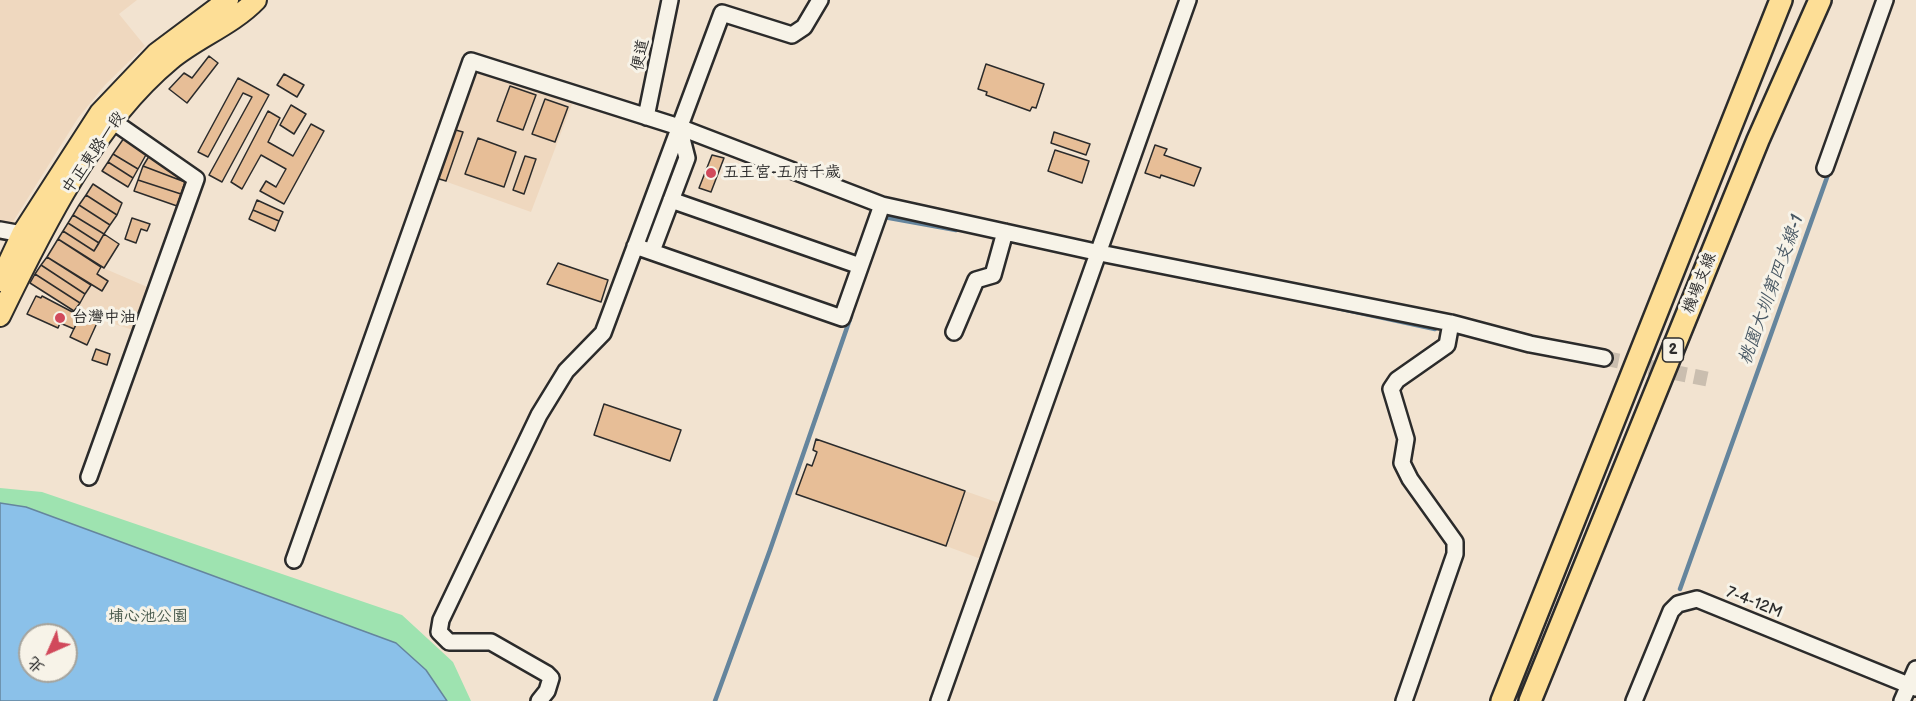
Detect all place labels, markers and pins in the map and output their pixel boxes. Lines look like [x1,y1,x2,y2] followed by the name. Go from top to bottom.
[723,163,841,183] place label: 五王宮-五府千歲
[704,166,718,180] marker: 五王宮-五府千歲
[72,308,136,328] place label: 台灣中油
[53,311,67,325] marker: 台灣中油

